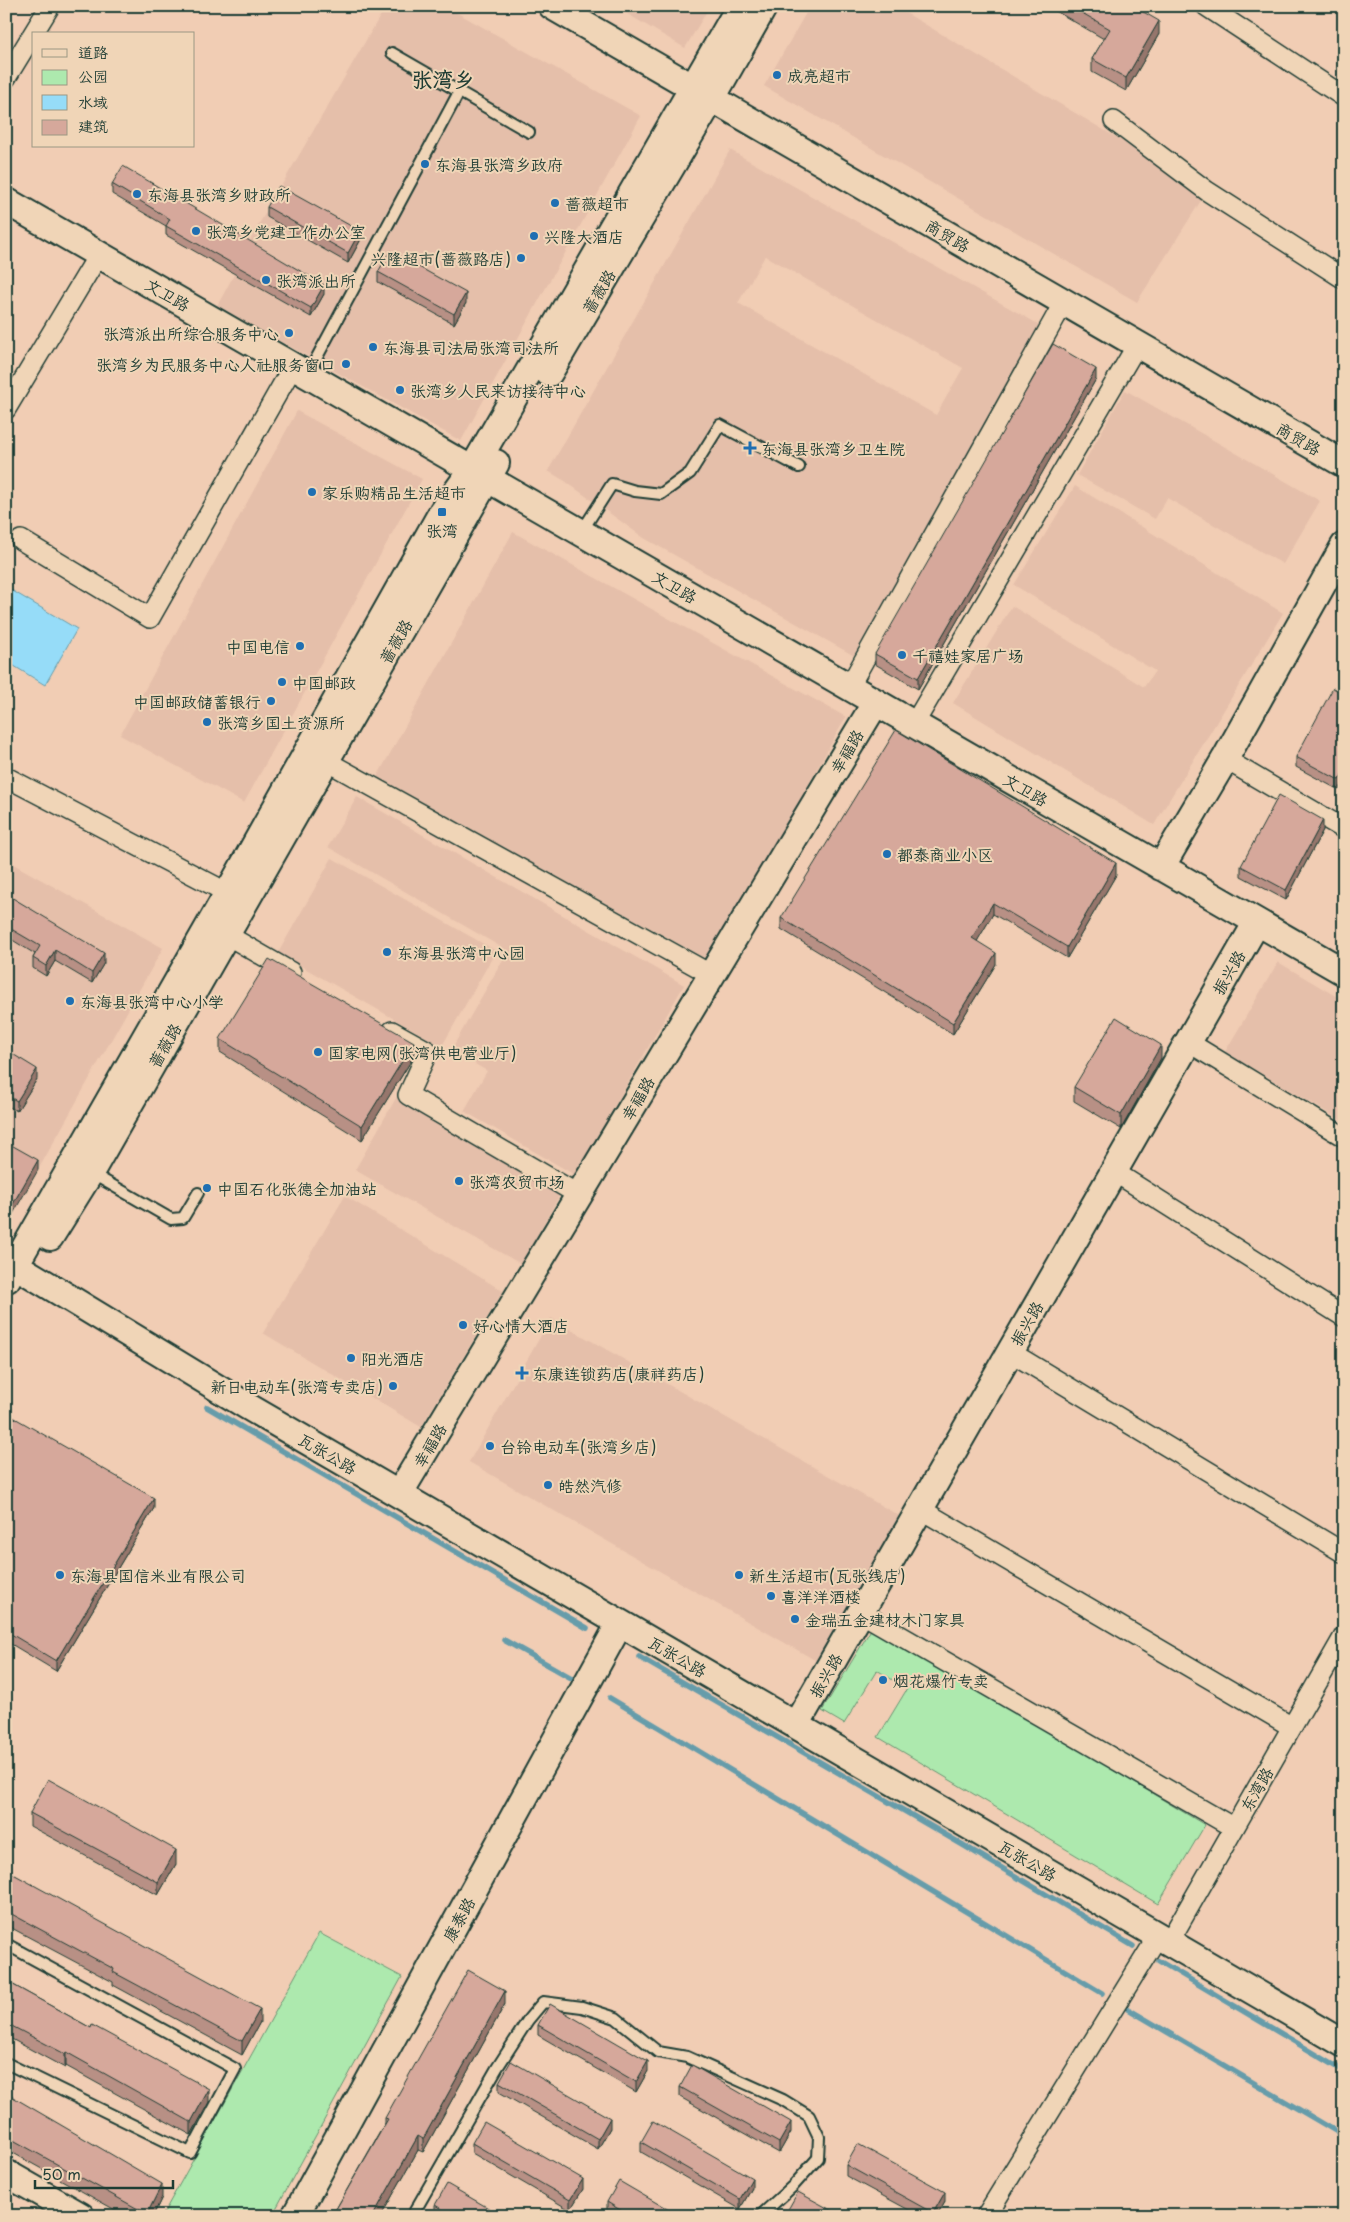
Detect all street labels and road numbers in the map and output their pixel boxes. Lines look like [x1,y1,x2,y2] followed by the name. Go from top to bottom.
[921,213,975,257] street label: 商贸路
[575,264,621,318] street label: 蔷薇路
[141,272,195,316] street label: 文卫路
[1272,416,1326,460] street label: 商贸路
[648,564,702,608] street label: 文卫路
[373,614,417,668] street label: 蔷薇路
[823,724,869,778] street label: 幸福路
[999,767,1053,811] street label: 文卫路
[1206,945,1250,999] street label: 振兴路
[142,1018,186,1072] street label: 蔷薇路
[614,1071,660,1125] street label: 幸福路
[1004,1296,1048,1350] street label: 振兴路
[406,1418,452,1472] street label: 幸福路
[294,1427,362,1479] street label: 瓦张公路
[644,1630,712,1682] street label: 瓦张公路
[803,1648,847,1702] street label: 振兴路
[1234,1762,1278,1816] street label: 东湾路
[994,1834,1062,1886] street label: 瓦张公路
[436,1892,480,1946] street label: 康泰路

